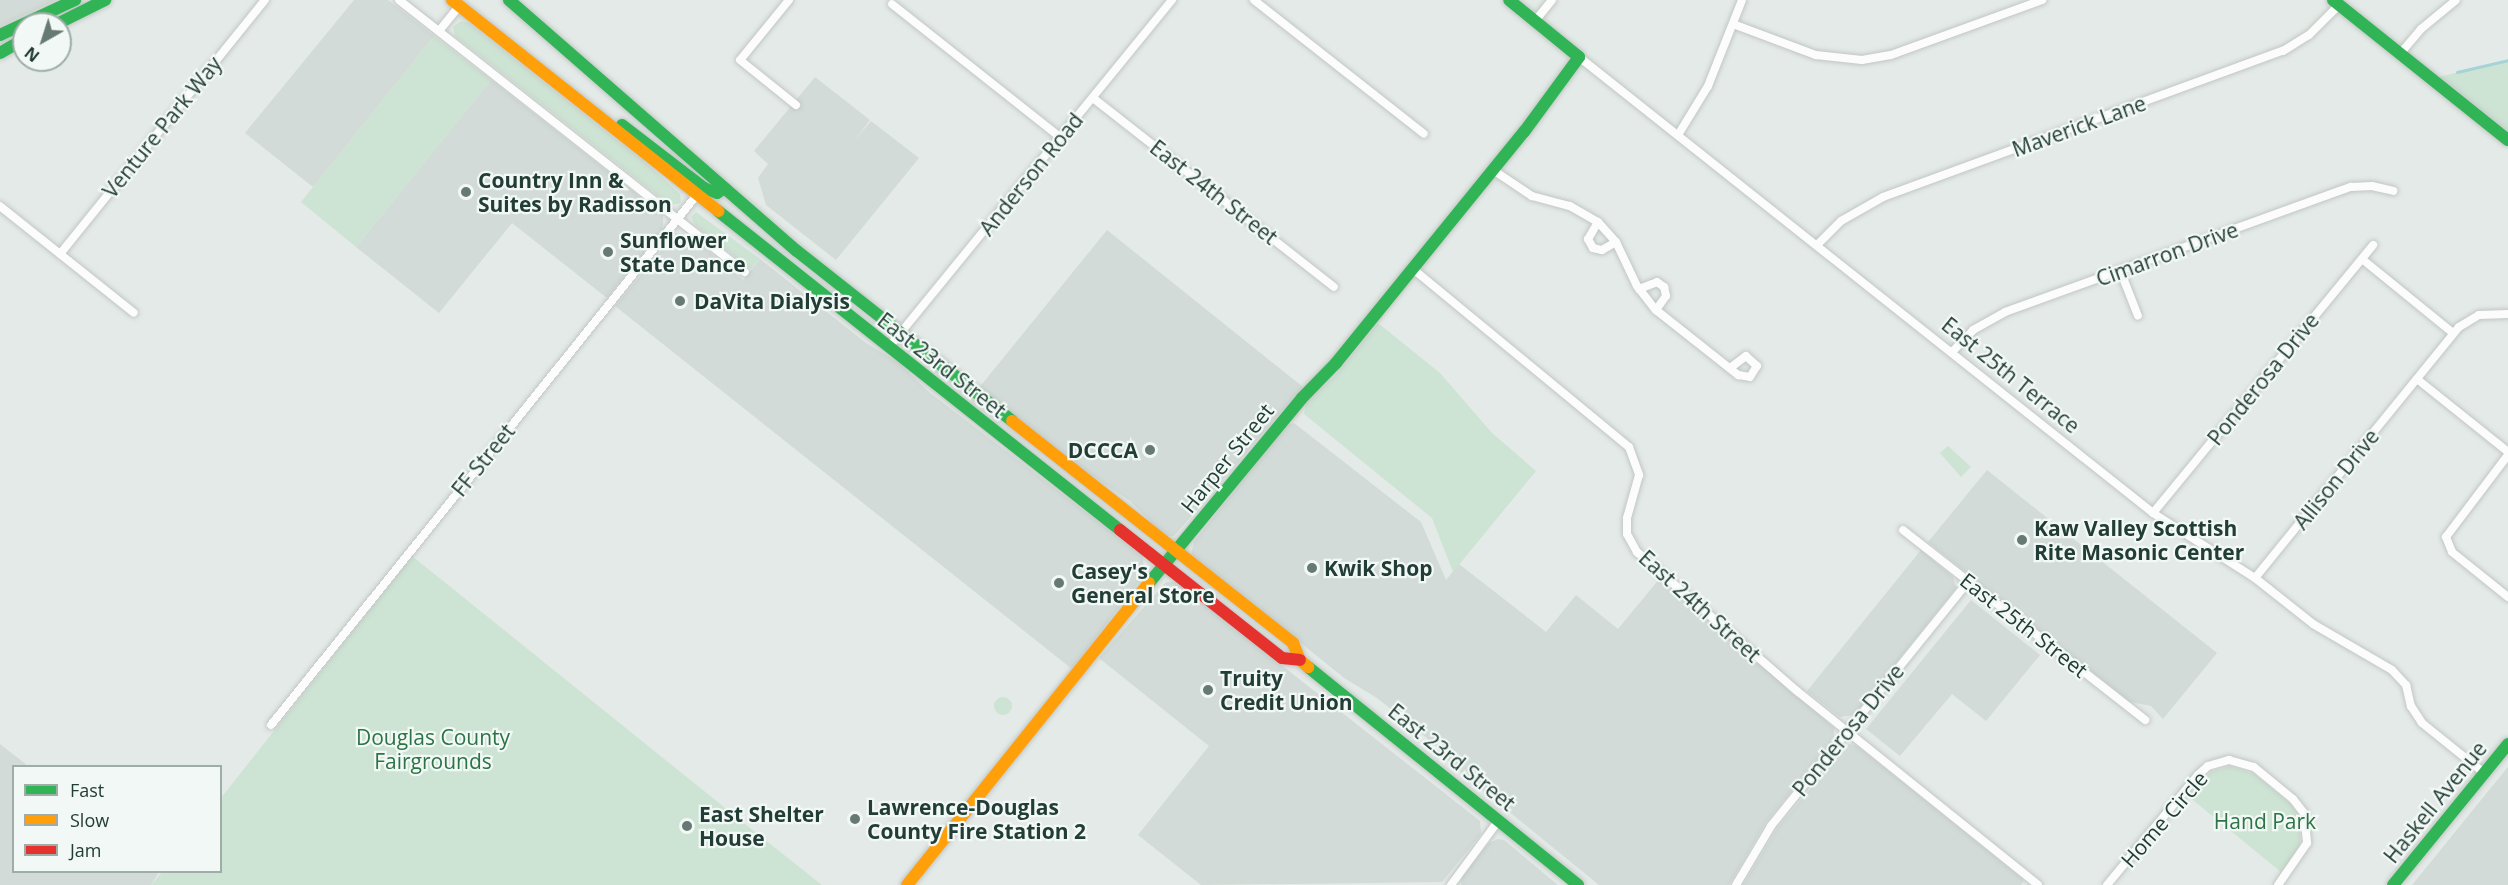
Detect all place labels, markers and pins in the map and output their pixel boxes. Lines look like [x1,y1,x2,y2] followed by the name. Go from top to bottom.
[478,167,672,217] place label: Country Inn & Suites by Radisson
[459,185,473,199] marker: Country Inn & Suites by Radisson
[620,227,746,277] place label: Sunflower State Dance
[601,245,615,259] marker: Sunflower State Dance
[694,288,850,314] place label: DaVita Dialysis
[671,292,689,310] marker: DaVita Dialysis
[1068,437,1138,463] place label: DCCCA
[1143,443,1157,457] marker: DCCCA
[2034,515,2244,565] place label: Kaw Valley Scottish Rite Masonic Center
[2015,533,2029,547] marker: Kaw Valley Scottish Rite Masonic Center
[1324,555,1432,581] place label: Kwik Shop
[1071,558,1215,608] place label: Casey's General Store
[1305,561,1319,575] marker: Kwik Shop
[1052,576,1066,590] marker: Casey's General Store
[1220,665,1352,715] place label: Truity Credit Union
[1201,683,1215,697] marker: Truity Credit Union
[867,794,1086,844] place label: Lawrence-Douglas County Fire Station 2
[699,801,824,851] place label: East Shelter House
[848,812,862,826] marker: Lawrence-Douglas County Fire Station 2
[680,819,694,833] marker: East Shelter House

